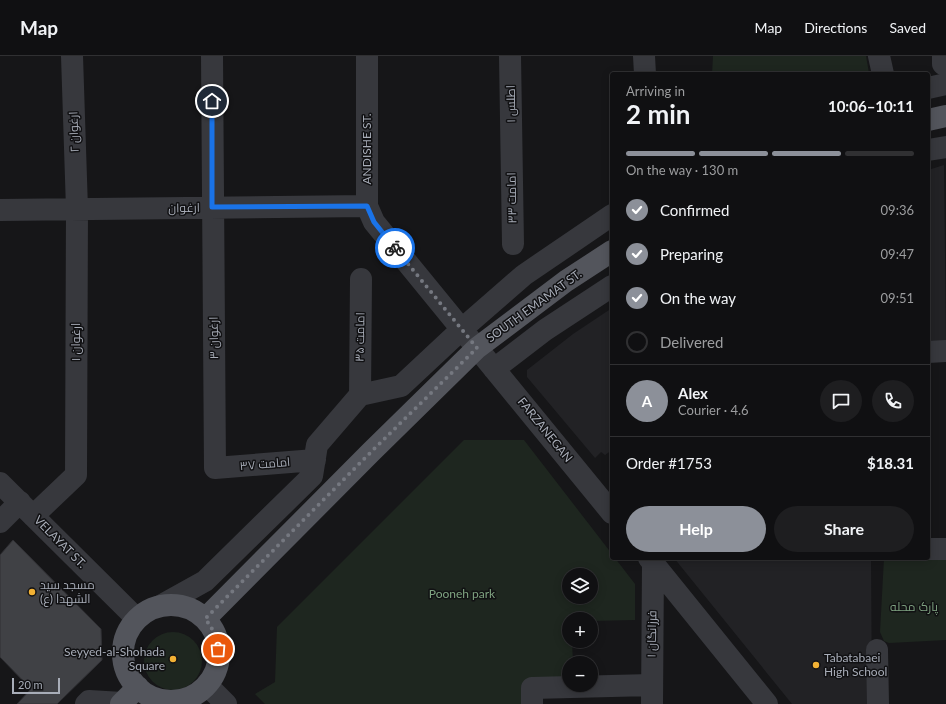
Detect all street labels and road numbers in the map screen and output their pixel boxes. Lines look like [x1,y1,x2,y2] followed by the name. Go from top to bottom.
[503,85,518,123] street label: اطلس ۱
[65,111,82,153] street label: ارغوان ۲
[359,113,374,185] street label: ANDISHE ST.
[504,172,519,224] street label: امامت ۳۳
[168,200,200,215] street label: ارغوان
[483,266,584,345] street label: SOUTH EMAMAT ST.
[352,312,367,362] street label: امامت ۳۵
[206,316,221,360] street label: ارغوان ۳
[68,323,83,361] street label: ارغوان ۱
[515,394,576,465] street label: FARZANEGAN
[239,454,291,473] street label: امامت ۳۷
[31,512,90,571] street label: VELAYAT ST.
[644,610,659,658] street label: فرزانگان ۱

